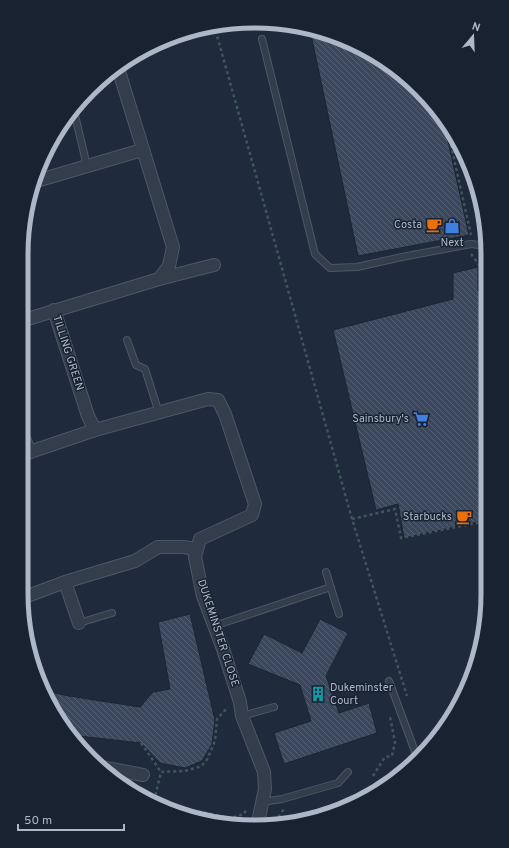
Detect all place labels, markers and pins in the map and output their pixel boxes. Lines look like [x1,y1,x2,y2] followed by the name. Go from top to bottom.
[425,216,443,234] cafe icon: Costa
[443,217,461,235] shop icon: Next
[394,218,422,232] place label: Costa
[440,236,464,250] place label: Next
[412,410,430,428] supermarket icon: Sainsbury's
[352,412,409,426] place label: Sainsbury's
[455,508,473,526] cafe icon: Starbucks
[403,510,452,524] place label: Starbucks
[330,681,394,708] place label: Dukeminster Court
[309,685,327,703] building icon: Dukeminster Court

